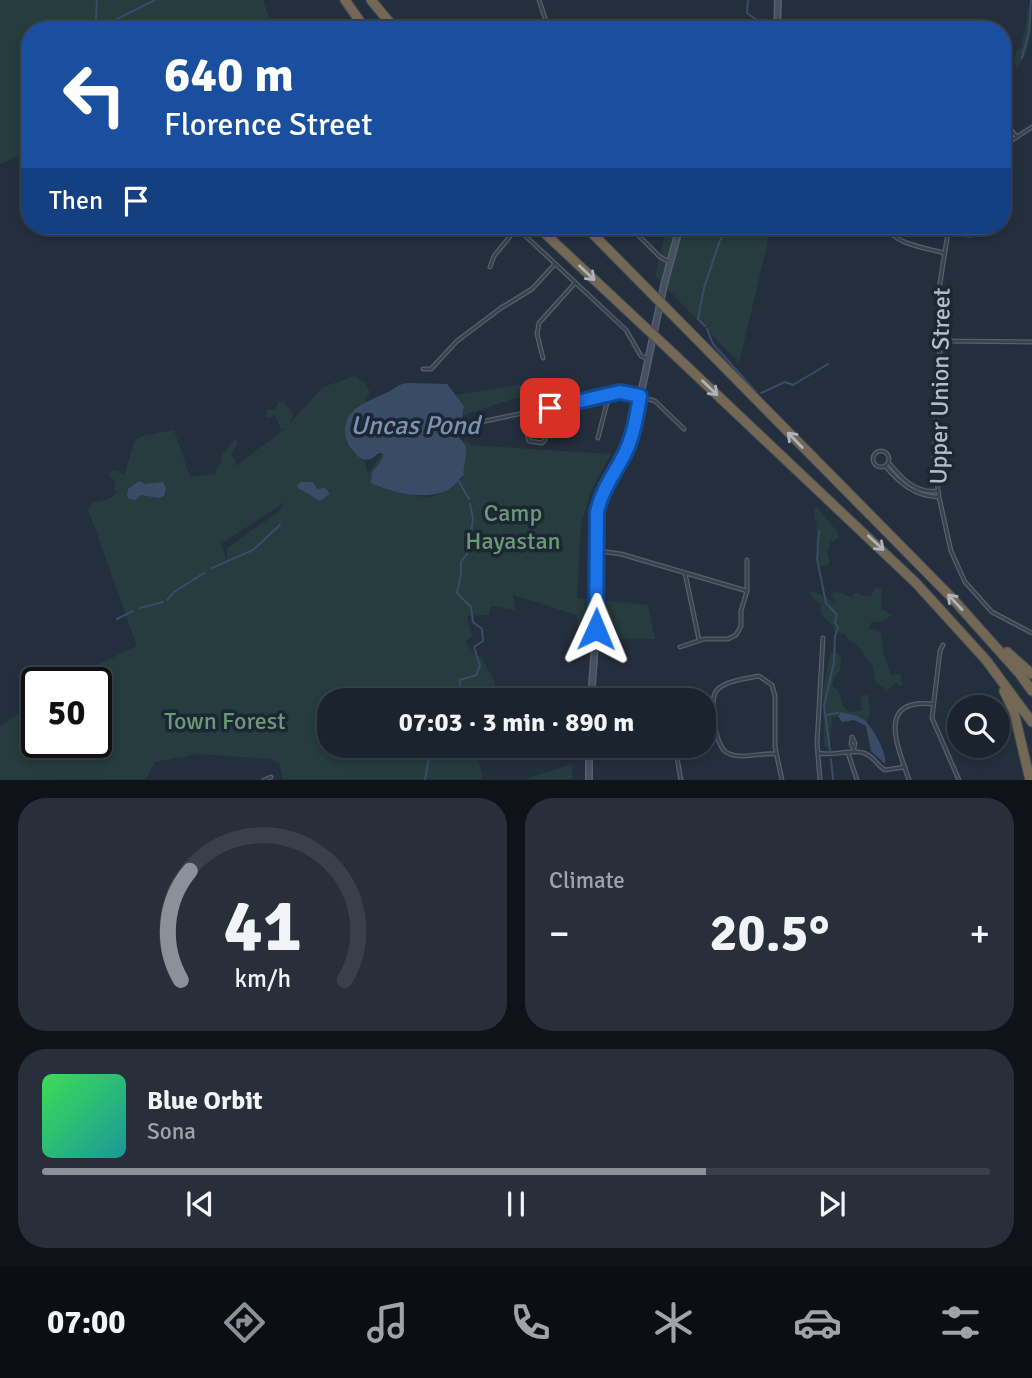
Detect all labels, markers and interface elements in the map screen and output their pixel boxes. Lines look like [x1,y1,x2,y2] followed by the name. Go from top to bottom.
[164,45,294,105] text: 640 m
[49,49,140,140] icon: left
[164,105,372,144] text: Florence Street
[117,182,155,220] icon: arrive
[49,185,103,217] text: Then
[578,264,595,281] one-way arrow
[923,287,957,485] street label: Upper Union Street
[520,378,580,438] pin
[701,379,718,396] one-way arrow
[531,389,569,427] icon: arrive
[350,410,483,442] water label: Uncas Pond
[787,432,804,449] one-way arrow
[465,498,561,556] park label: Camp Hayastan
[867,535,884,552] one-way arrow
[559,592,633,666] position arrow
[947,594,964,611] one-way arrow
[21,667,112,758] speed limit sign: 50
[947,695,1010,758] map controls
[947,695,1010,758] button: search
[164,706,286,736] park label: Town Forest
[399,707,634,739] text: 07:03 · 3 min · 890 m
[549,866,625,895] text: Climate
[223,883,302,972] text: 41
[710,901,829,965] text: 20.5°
[549,910,570,957] text: −
[969,910,990,957] text: +
[234,963,291,994] text: km/h
[147,1085,263,1117] text: Blue Orbit
[147,1117,196,1146] text: Sona
[181,1185,219,1223] icon: previous
[497,1185,535,1223] icon: pause
[813,1185,851,1223] icon: next
[220,1298,269,1347] icon: directions
[363,1298,412,1347] icon: music
[506,1298,555,1347] icon: phone
[649,1298,698,1347] icon: climate
[793,1298,842,1347] icon: car
[936,1298,985,1347] icon: filters
[47,1303,126,1342] text: 07:00

